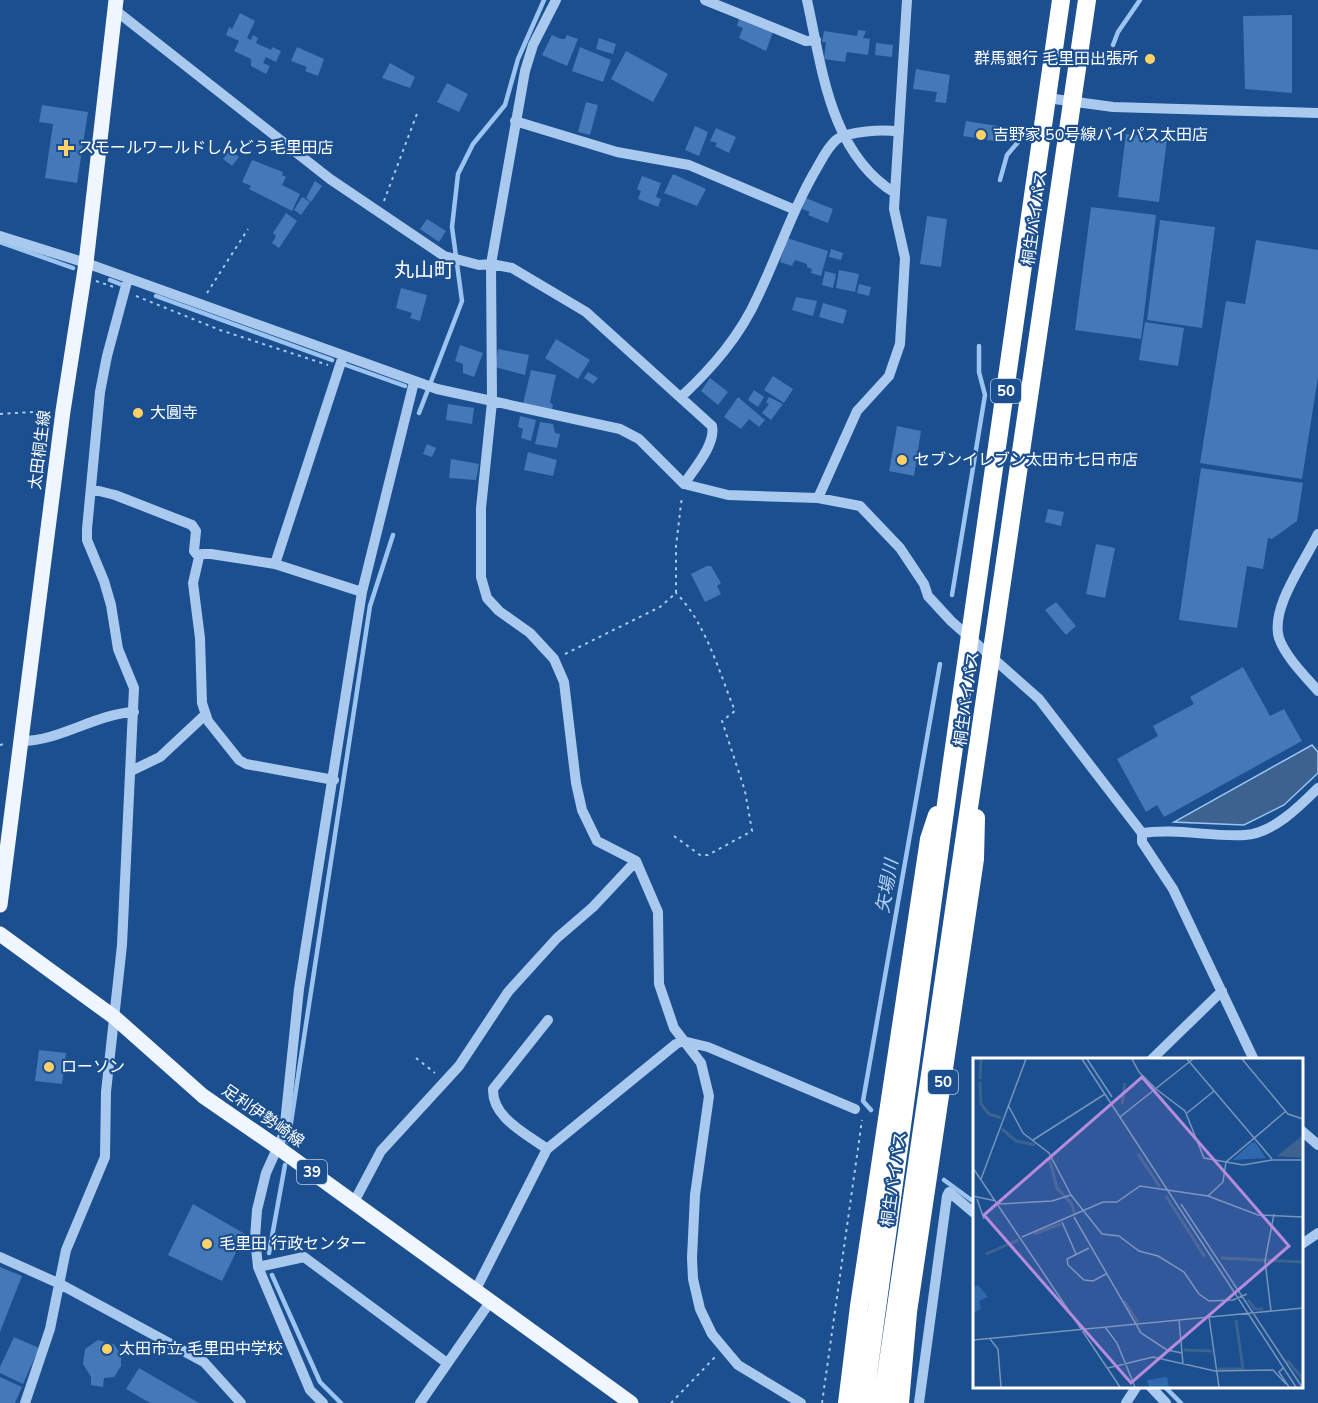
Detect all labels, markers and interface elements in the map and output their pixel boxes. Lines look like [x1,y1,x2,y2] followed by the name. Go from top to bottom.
[974,48,1138,70] place label: 群馬銀行 毛里田出張所
[1143,52,1157,66] marker: 群馬銀行 毛里田出張所
[993,124,1208,146] place label: 吉野家 50号線バイパス太田店
[974,128,988,142] marker: 吉野家 50号線バイパス太田店
[78,137,334,159] place label: スモールワールドしんどう毛里田店
[59,141,73,155] marker: スモールワールドしんどう毛里田店
[1017,169,1053,267] street label: 桐生バイパス
[394,257,454,284] district label: 丸山町
[991,379,1021,403] road number: 50
[150,402,198,424] place label: 大圓寺
[131,406,145,420] marker: 大圓寺
[24,409,56,491] street label: 太田桐生線
[914,449,1138,471] place label: セブンイレブン太田市七日市店
[895,453,909,467] marker: セブンイレブン太田市七日市店
[949,650,985,748] street label: 桐生バイパス
[870,855,904,915] water label: 矢場川
[61,1056,125,1078] place label: ローソン
[973,1058,1303,1388] inset map
[42,1060,56,1074] marker: ローソン
[928,1070,958,1094] road number: 50
[217,1079,309,1153] street label: 足利伊勢崎線
[876,1130,912,1228] street label: 桐生バイパス
[297,1160,327,1184] road number: 39
[219,1233,367,1255] place label: 毛里田 行政センター
[200,1237,214,1251] marker: 毛里田 行政センター
[119,1338,283,1360] place label: 太田市立 毛里田中学校
[100,1342,114,1356] marker: 太田市立 毛里田中学校

